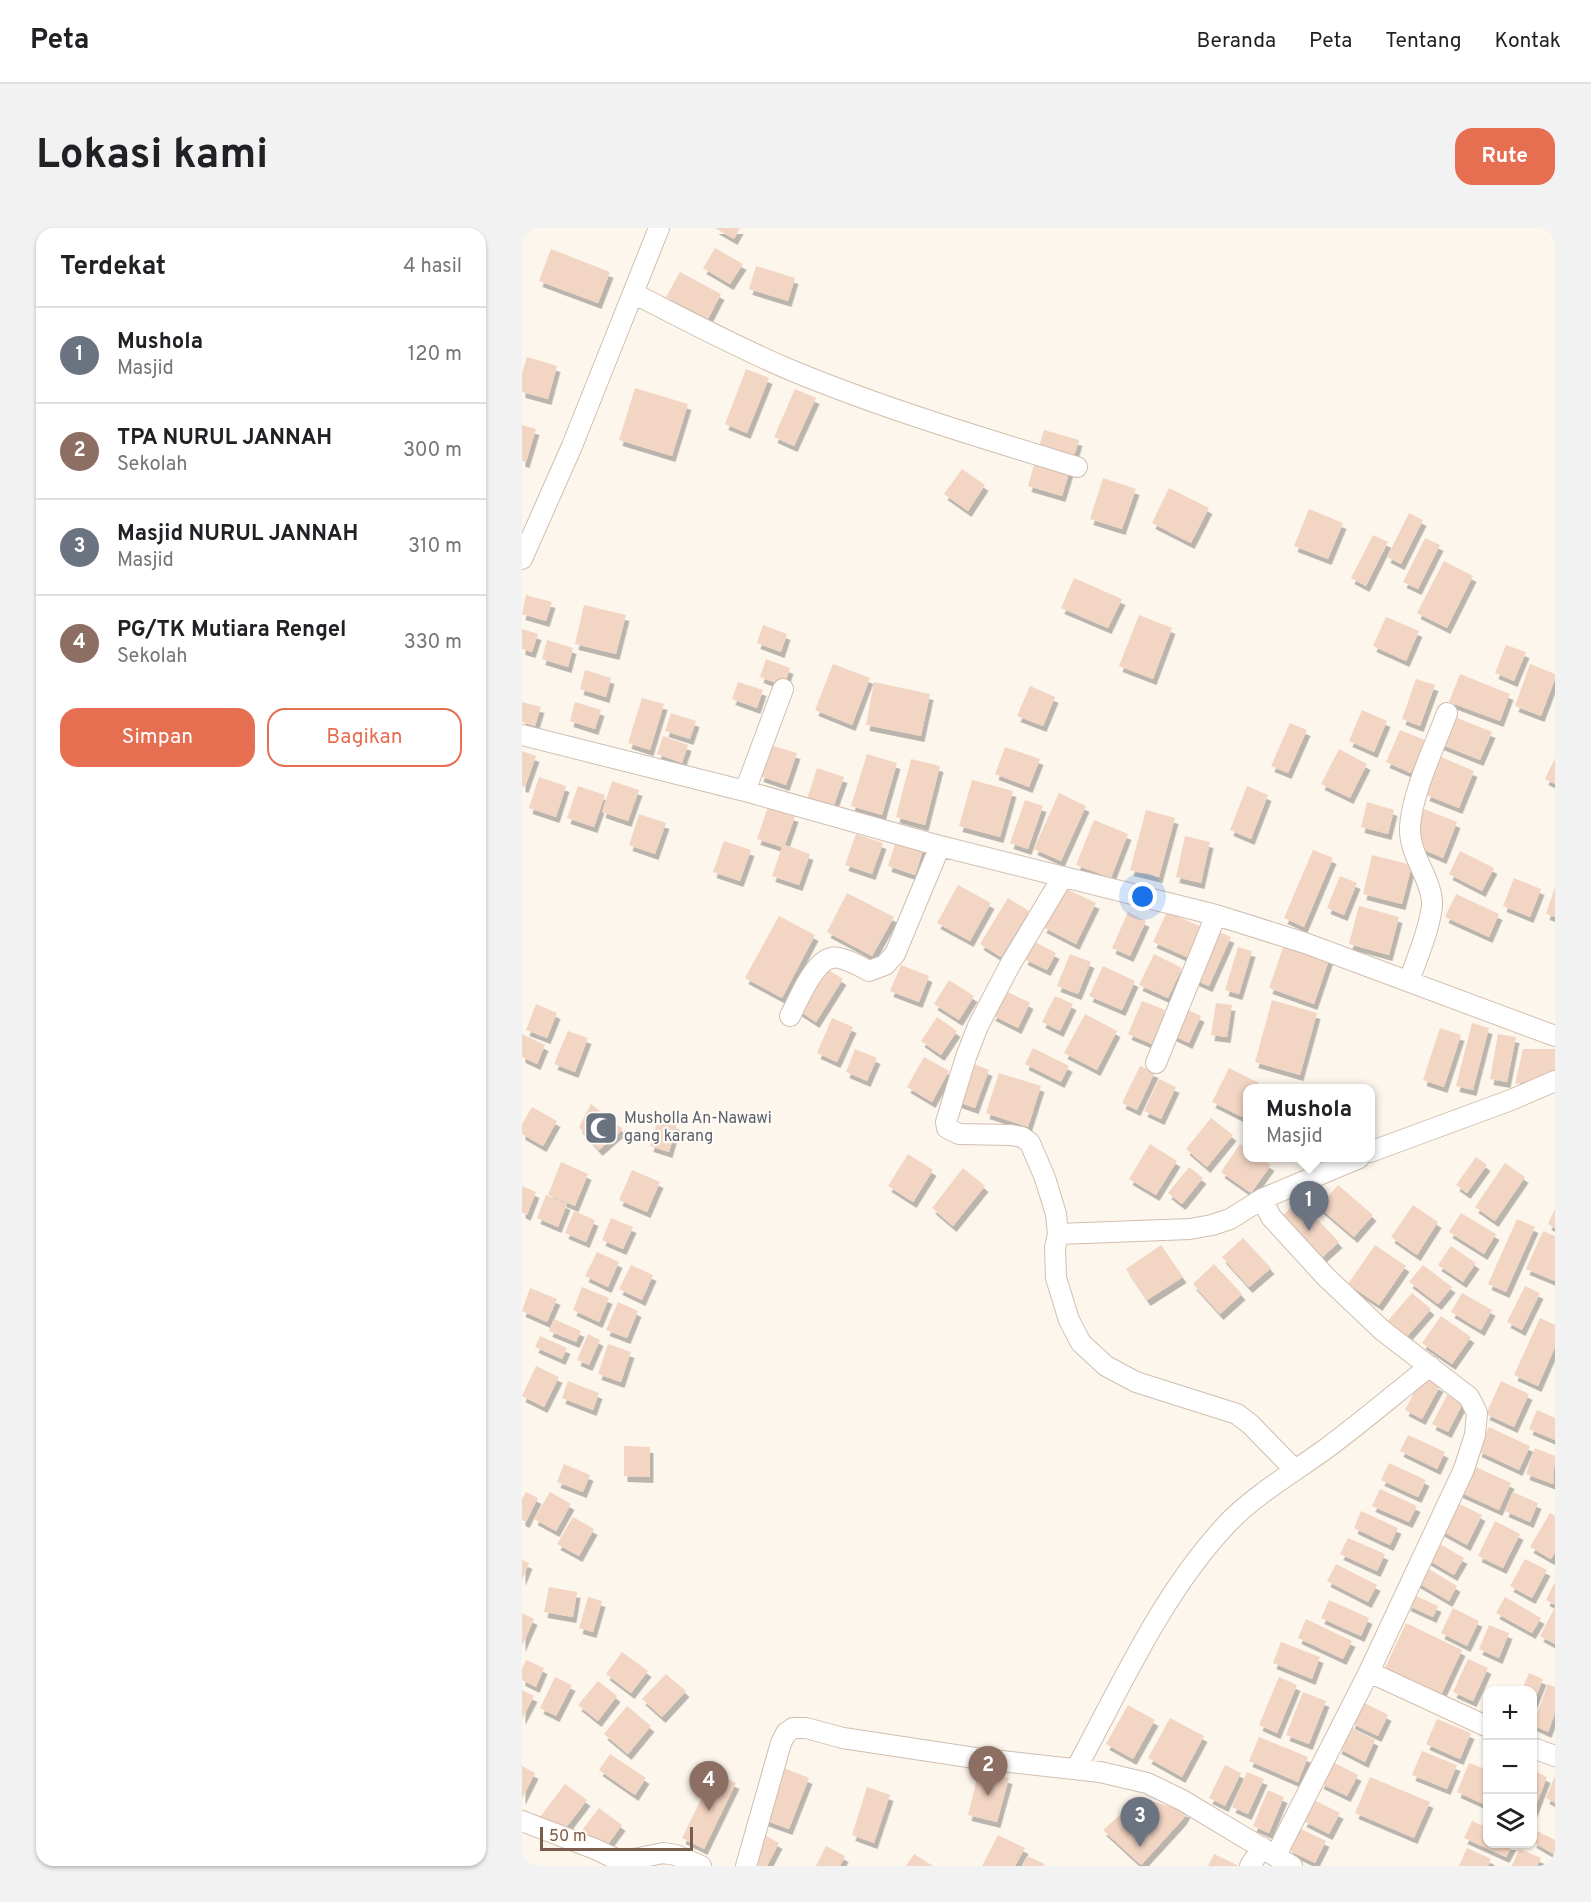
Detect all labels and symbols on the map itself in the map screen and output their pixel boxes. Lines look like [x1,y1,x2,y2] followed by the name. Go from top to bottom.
[1128,882,1157,911] your location
[624,1109,772,1147] place label: Musholla An-Nawawi gang karang
[583,1110,619,1146] mosque icon: Musholla An-Nawawi gang karang
[1290,1182,1328,1231] pin: 1
[968,1746,1008,1796] pin: 2
[690,1762,729,1811] pin: 4
[1120,1798,1160,1847] pin: 3
[540,1824,693,1852] scale bar

